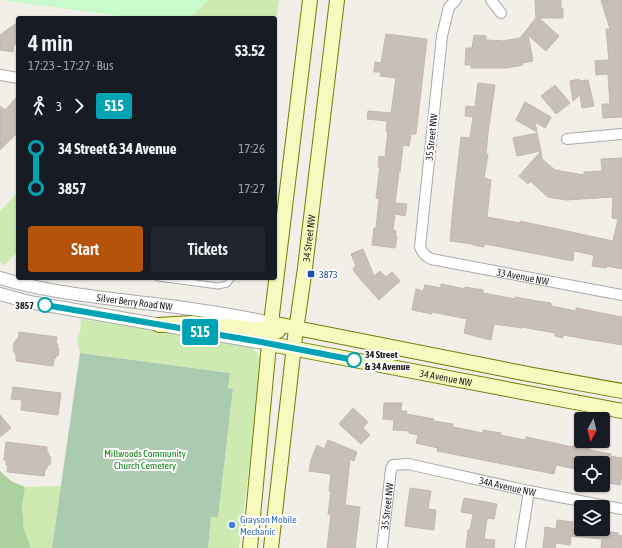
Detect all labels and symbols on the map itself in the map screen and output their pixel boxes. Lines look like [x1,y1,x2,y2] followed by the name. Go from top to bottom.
[424,112,440,161] street label: 35 Street NW
[301,213,317,262] street label: 34 Street NW
[496,266,550,287] street label: 33 Avenue NW
[306,269,316,279] marker: 3873
[319,269,338,280] place label: 3873
[96,292,174,312] street label: Silver Berry Road NW
[37,297,53,313] marker: 3857
[15,300,34,311] place label: 3857
[177,319,223,345] line badge: 515
[365,349,410,372] place label: 34 Street & 34 Avenue
[346,352,362,368] marker: 34 Street & 34 Avenue
[419,368,474,388] street label: 34 Avenue NW
[574,412,610,448] north arrow
[104,448,186,471] park label: Millwoods Community Church Cemetery
[478,475,538,498] street label: 34A Avenue NW
[379,481,395,530] street label: 35 Street NW
[240,514,297,537] place label: Grayson Mobile Mechanic
[227,520,237,530] marker: Grayson Mobile Mechanic

